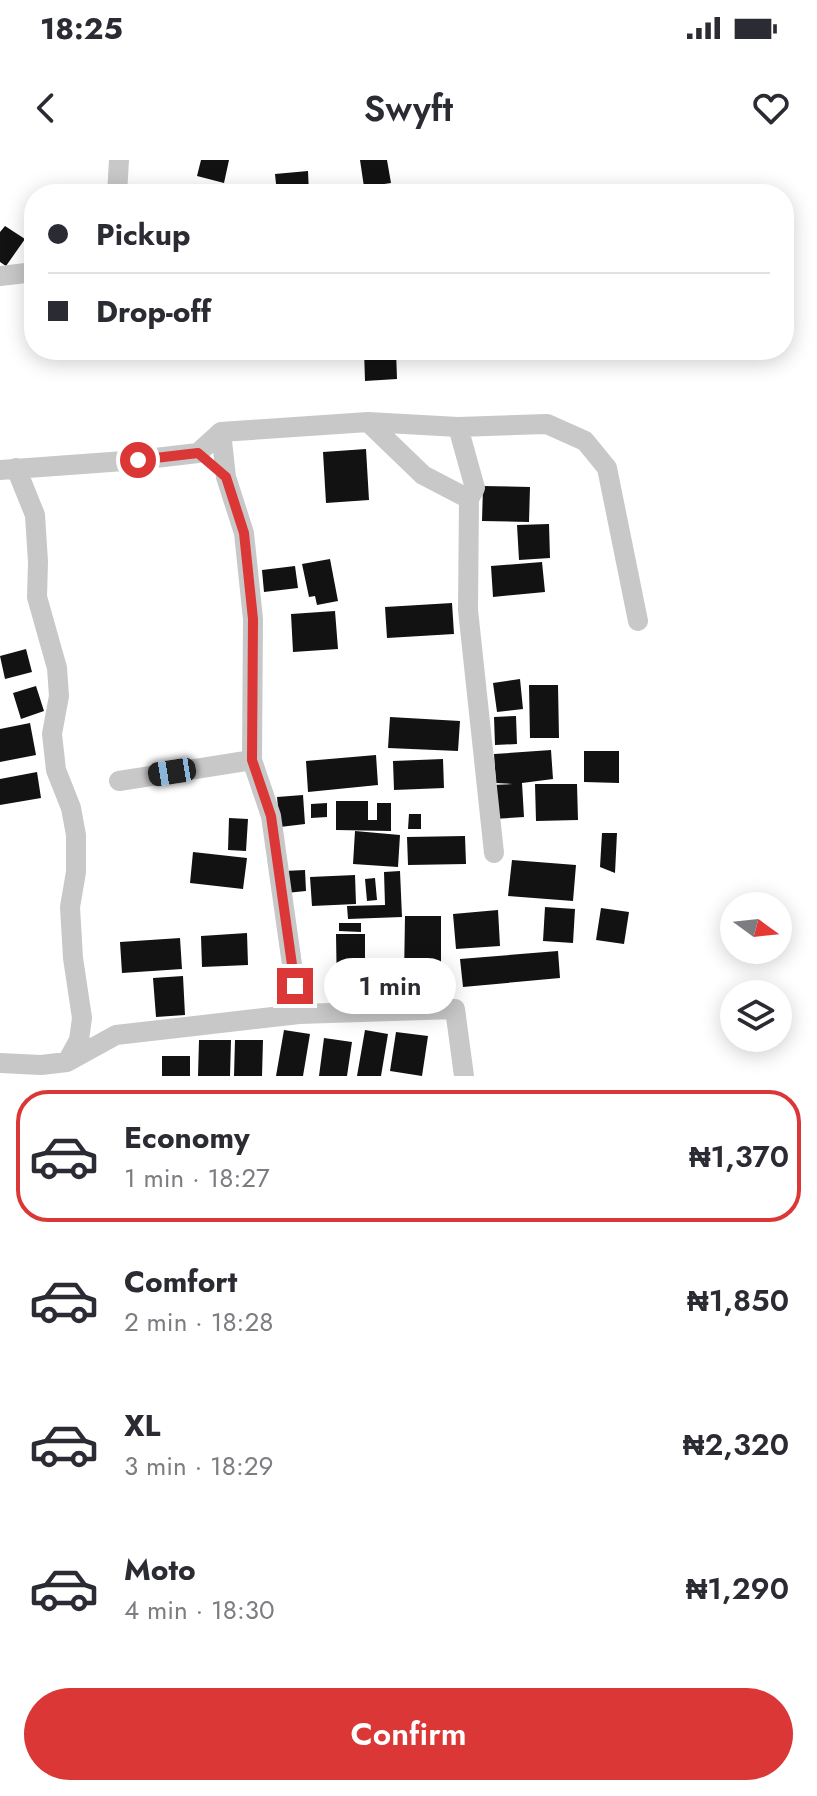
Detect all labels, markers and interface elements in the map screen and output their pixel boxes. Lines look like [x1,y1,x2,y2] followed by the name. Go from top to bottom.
[40,7,123,50] text: 18:25
[364,82,453,134] text: Swyft
[24,86,68,130] icon: back
[749,86,793,130] icon: heart
[96,213,191,256] text: Pickup
[96,290,211,333] text: Drop-off
[120,442,156,478] route start
[146,756,198,788] car
[720,892,792,964] north arrow
[720,892,792,1052] map controls
[323,958,455,1014] callout: 1 min
[358,967,422,1005] text: 1 min
[277,968,313,1004] route end
[720,980,792,1052] button: layers
[124,1116,250,1159] text: Economy
[28,1120,100,1192] icon: car
[689,1135,789,1178] text: ₦1,370
[124,1159,270,1197] text: 1 min · 18:27
[124,1260,237,1303] text: Comfort
[28,1264,100,1336] icon: car
[687,1279,789,1322] text: ₦1,850
[124,1303,273,1341] text: 2 min · 18:28
[124,1404,160,1447] text: XL
[28,1408,100,1480] icon: car
[683,1423,789,1466] text: ₦2,320
[124,1447,274,1485] text: 3 min · 18:29
[124,1548,196,1591] text: Moto
[28,1552,100,1624] icon: car
[686,1567,789,1610] text: ₦1,290
[124,1591,275,1629] text: 4 min · 18:30
[24,1688,793,1780] button: Confirm

